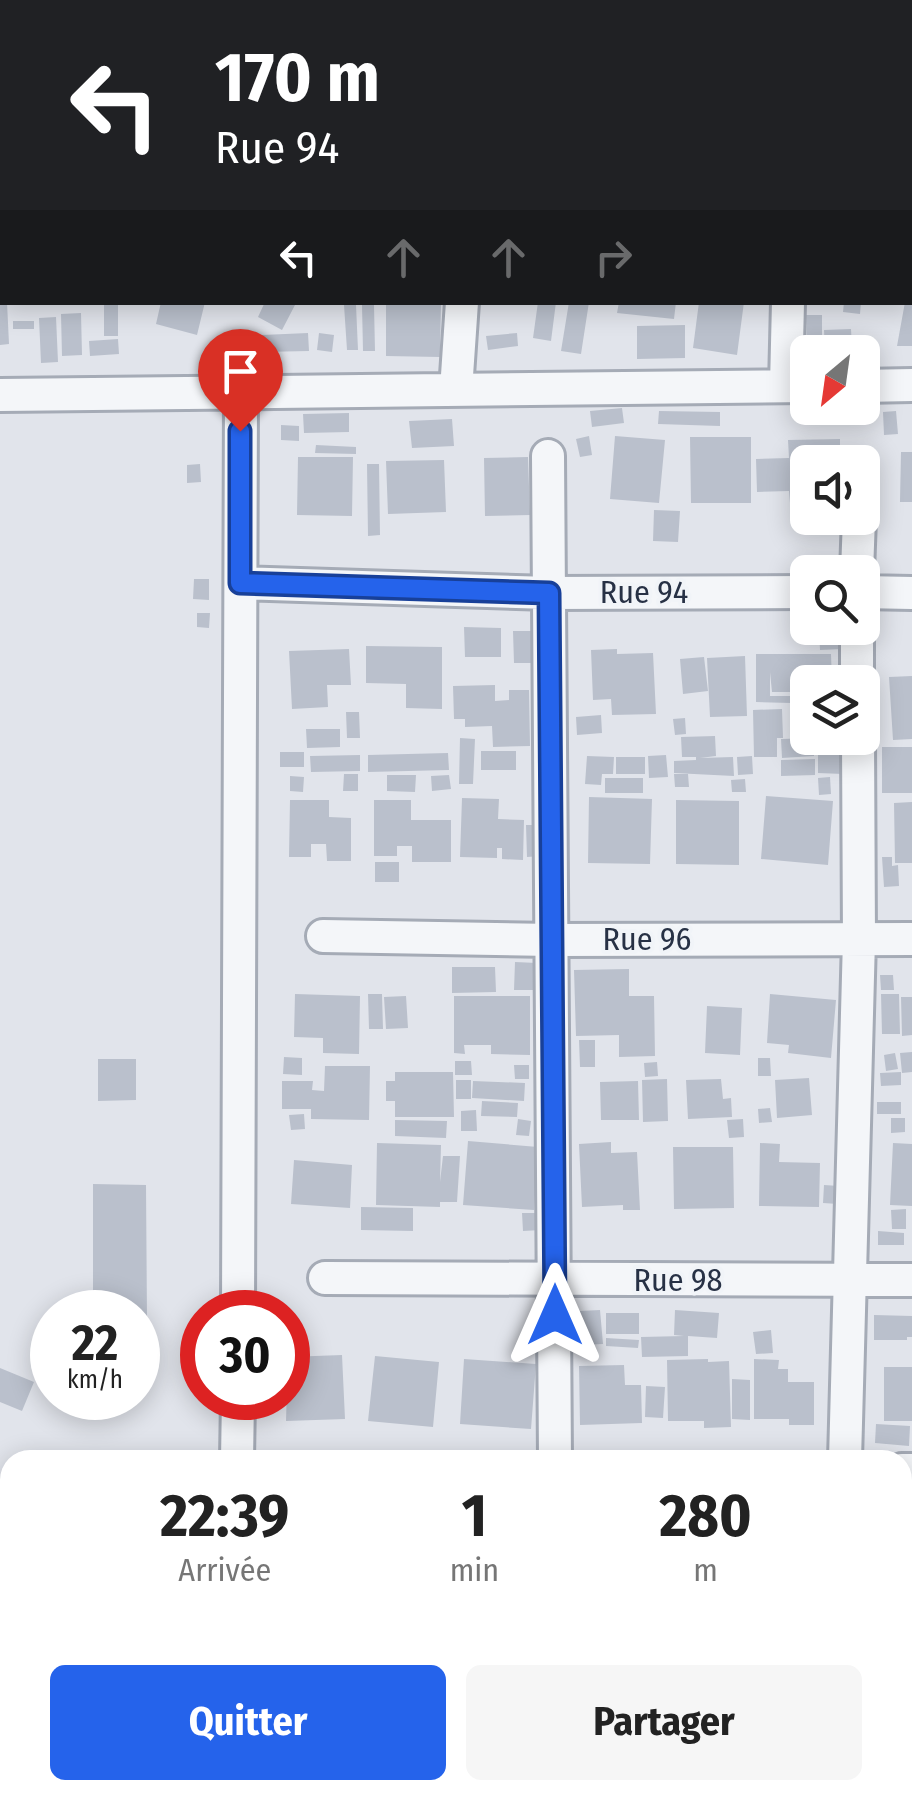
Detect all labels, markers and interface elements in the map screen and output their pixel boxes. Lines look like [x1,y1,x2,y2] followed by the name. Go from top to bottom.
[215,36,380,120] text: 170 m
[50,40,180,170] icon: left
[215,121,339,175] text: Rue 94
[271,230,326,285] icon: left
[376,230,431,285] icon: ahead
[481,230,536,285] icon: ahead
[586,230,641,285] icon: right
[198,329,283,432] pin
[790,335,880,425] north arrow
[790,335,880,755] map controls
[213,344,268,399] icon: arrive
[790,445,880,535] button: sound
[790,555,880,645] button: search
[600,573,688,611] street label: Rue 94
[790,665,880,755] button: layers
[603,920,691,958] street label: Rue 96
[633,1261,723,1299] street label: Rue 98
[503,1263,607,1367] position arrow
[180,1290,310,1420] speed limit sign: 30
[72,1313,118,1373] text: 22
[67,1365,123,1395] text: km/h
[160,1480,289,1552] text: 22:39
[462,1480,487,1552] text: 1
[659,1480,752,1552] text: 280
[178,1551,271,1589] text: Arrivée
[450,1551,499,1589] text: min
[693,1551,718,1589] text: m
[50,1665,446,1780] button: Quitter
[466,1665,862,1780] button: Partager

